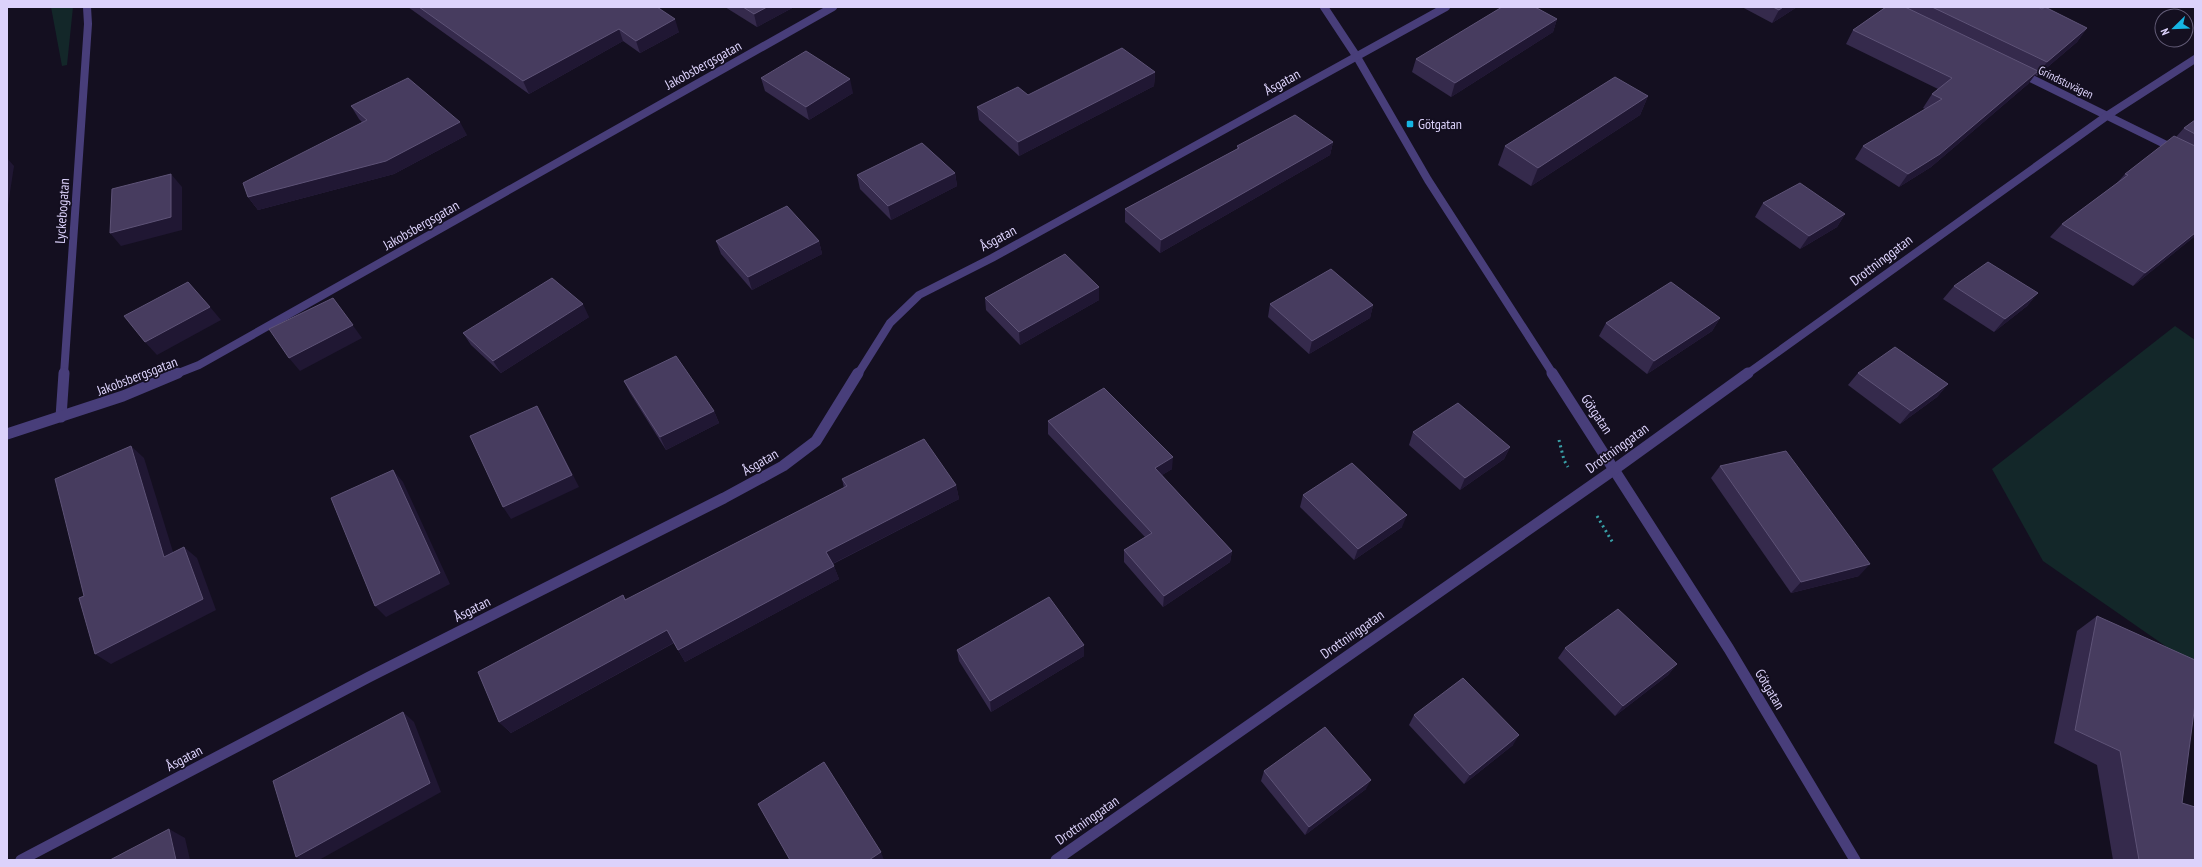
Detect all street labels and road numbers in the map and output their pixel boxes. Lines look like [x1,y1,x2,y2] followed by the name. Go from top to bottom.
[661,37,744,94] street label: Jakobsbergsgatan
[2036,62,2096,102] street label: Grindstuvägen
[1261,65,1303,99] street label: Åsgatan
[51,178,73,244] street label: Lyckebogatan
[379,196,462,255] street label: Jakobsbergsgatan
[977,221,1019,255] street label: Åsgatan
[1846,231,1916,289] street label: Drottninggatan
[93,352,180,400] street label: Jakobsbergsgatan
[1577,391,1617,437] street label: Götgatan
[1582,419,1652,477] street label: Drottninggatan
[739,445,781,479] street label: Åsgatan
[451,592,493,626] street label: Åsgatan
[1317,606,1387,662] street label: Drottninggatan
[1751,666,1789,712] street label: Götgatan
[163,741,205,775] street label: Åsgatan
[1052,792,1122,848] street label: Drottninggatan

